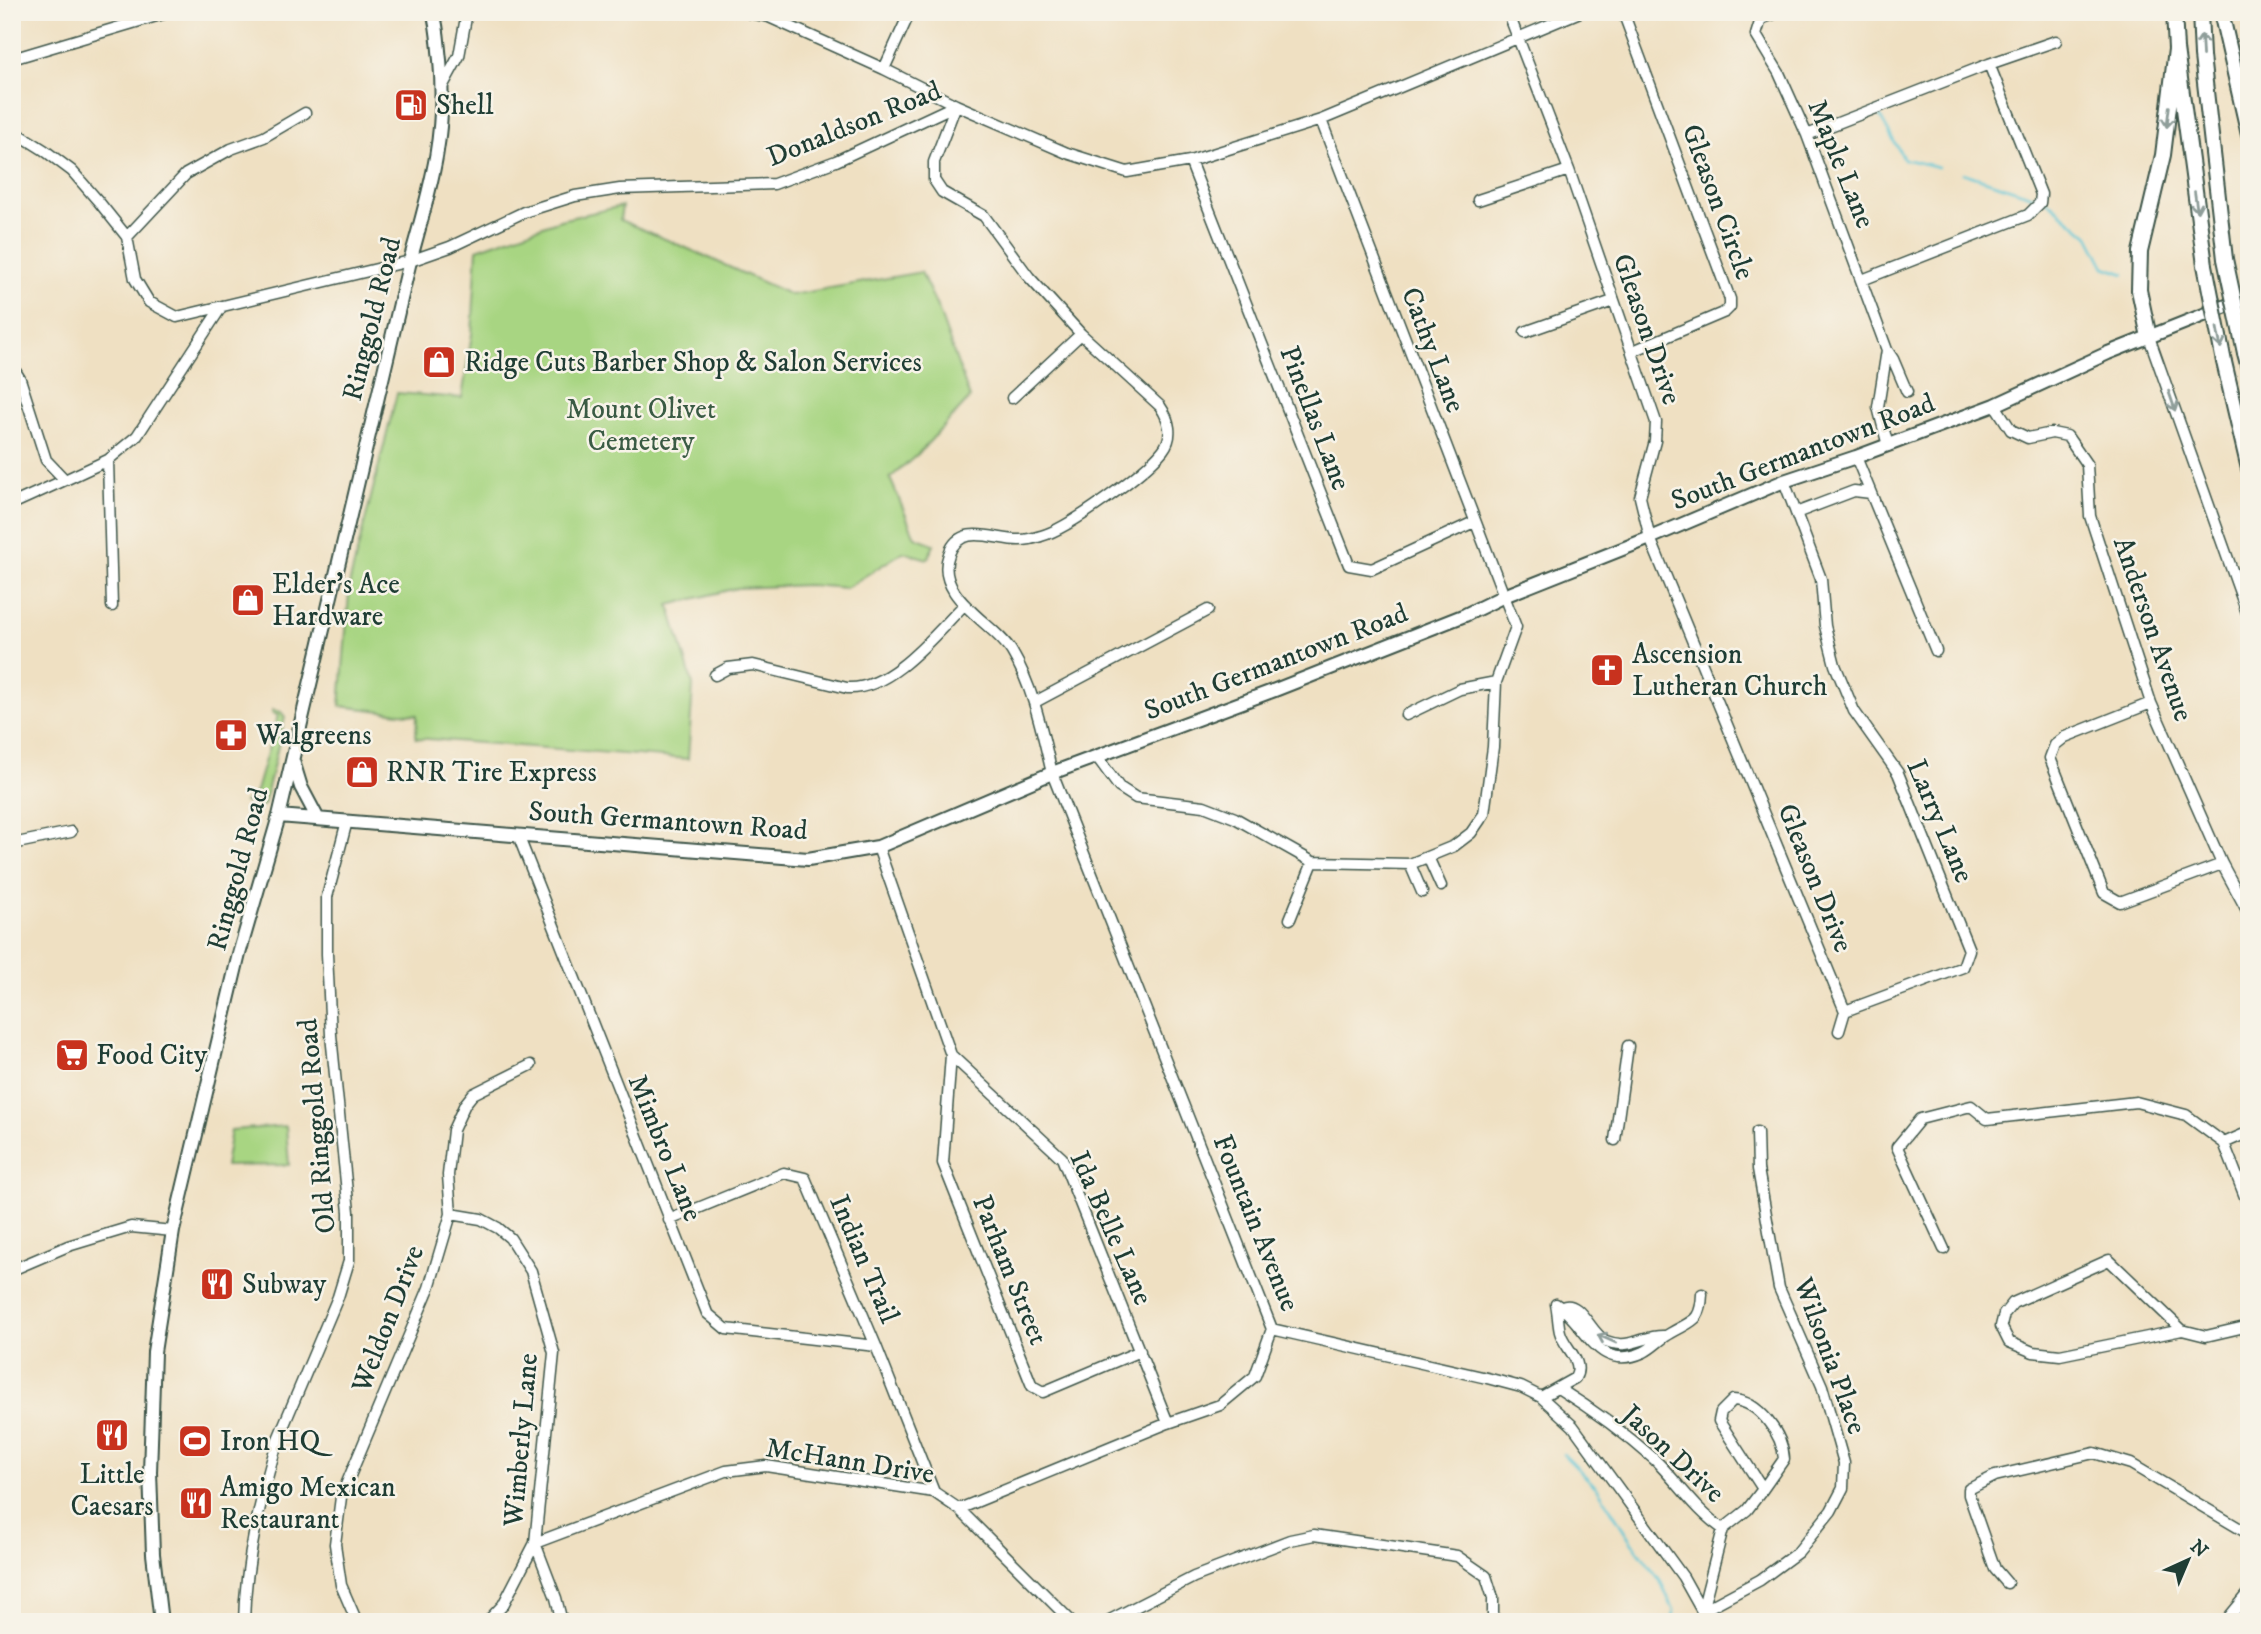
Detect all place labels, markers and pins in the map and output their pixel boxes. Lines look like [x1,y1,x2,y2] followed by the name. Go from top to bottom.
[392,86,430,124] fuel station icon: Shell
[436,88,494,123] place label: Shell
[420,343,458,381] shop icon: Ridge Cuts Barber Shop & Salon Services
[464,345,922,380] place label: Ridge Cuts Barber Shop & Salon Services
[272,567,400,634] place label: Elder's Ace Hardware
[229,581,267,619] shop icon: Elder's Ace Hardware
[1632,637,1828,704] place label: Ascension Lutheran Church
[1588,651,1626,689] church icon: Ascension Lutheran Church
[212,716,250,754] pharmacy icon: Walgreens
[255,718,372,753] place label: Walgreens
[343,753,381,791] shop icon: RNR Tire Express
[386,755,597,790] place label: RNR Tire Express
[53,1036,91,1074] supermarket icon: Food City
[96,1038,208,1073] place label: Food City
[198,1265,236,1303] restaurant icon: Subway
[242,1267,327,1302] place label: Subway
[93,1416,131,1454] restaurant icon: Little Caesars
[176,1422,214,1460] sports icon: Iron HQ
[220,1424,333,1459] place label: Iron HQ
[70,1457,154,1524] place label: Little Caesars
[220,1470,396,1537] place label: Amigo Mexican Restaurant
[177,1484,215,1522] restaurant icon: Amigo Mexican Restaurant

